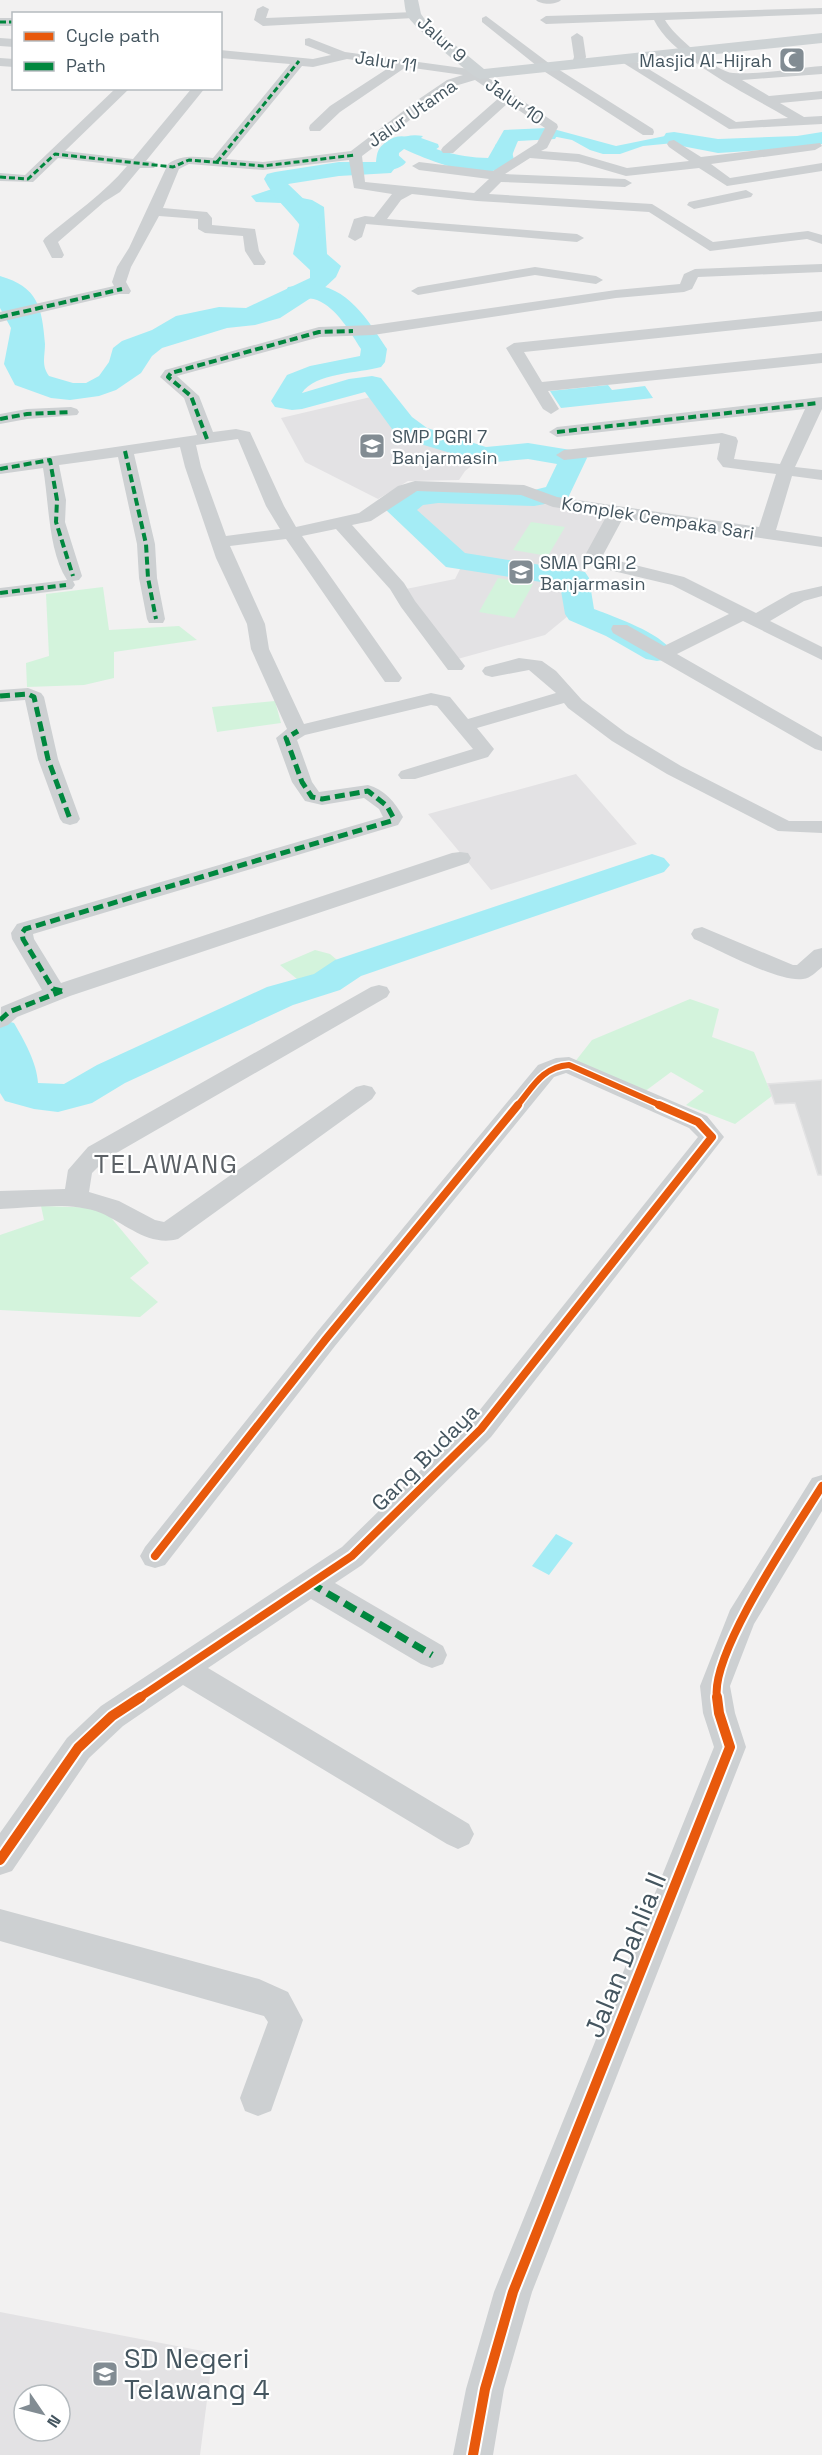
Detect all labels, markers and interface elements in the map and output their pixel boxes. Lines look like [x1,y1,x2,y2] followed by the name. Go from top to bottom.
[413,11,471,67] street label: Jalur 9
[12,12,222,90] legend
[66,24,160,47] text: Cycle path
[353,45,419,77] street label: Jalur 11
[777,45,807,75] mosque icon: Masjid Al-Hijrah
[639,49,772,72] place label: Masjid Al-Hijrah
[66,54,106,77] text: Path
[481,73,549,129] street label: Jalur 10
[363,74,461,152] street label: Jalur Utama
[392,425,498,469] place label: SMP PGRI 7 Banjarmasin
[357,431,387,461] school or university icon: SMP PGRI 7 Banjarmasin
[560,491,756,545] street label: Komplek Cempaka Sari
[540,551,646,595] place label: SMA PGRI 2 Banjarmasin
[506,557,536,587] school or university icon: SMA PGRI 2 Banjarmasin
[94,1147,238,1181] district label: TELAWANG
[365,1397,485,1517] street label: Gang Budaya
[576,1867,674,2043] street label: Jalan Dahlia II
[124,2341,270,2407] place label: SD Negeri Telawang 4
[90,2359,120,2389] school or university icon: SD Negeri Telawang 4
[12,2383,72,2443] north arrow
[42,2411,66,2432] text: N

